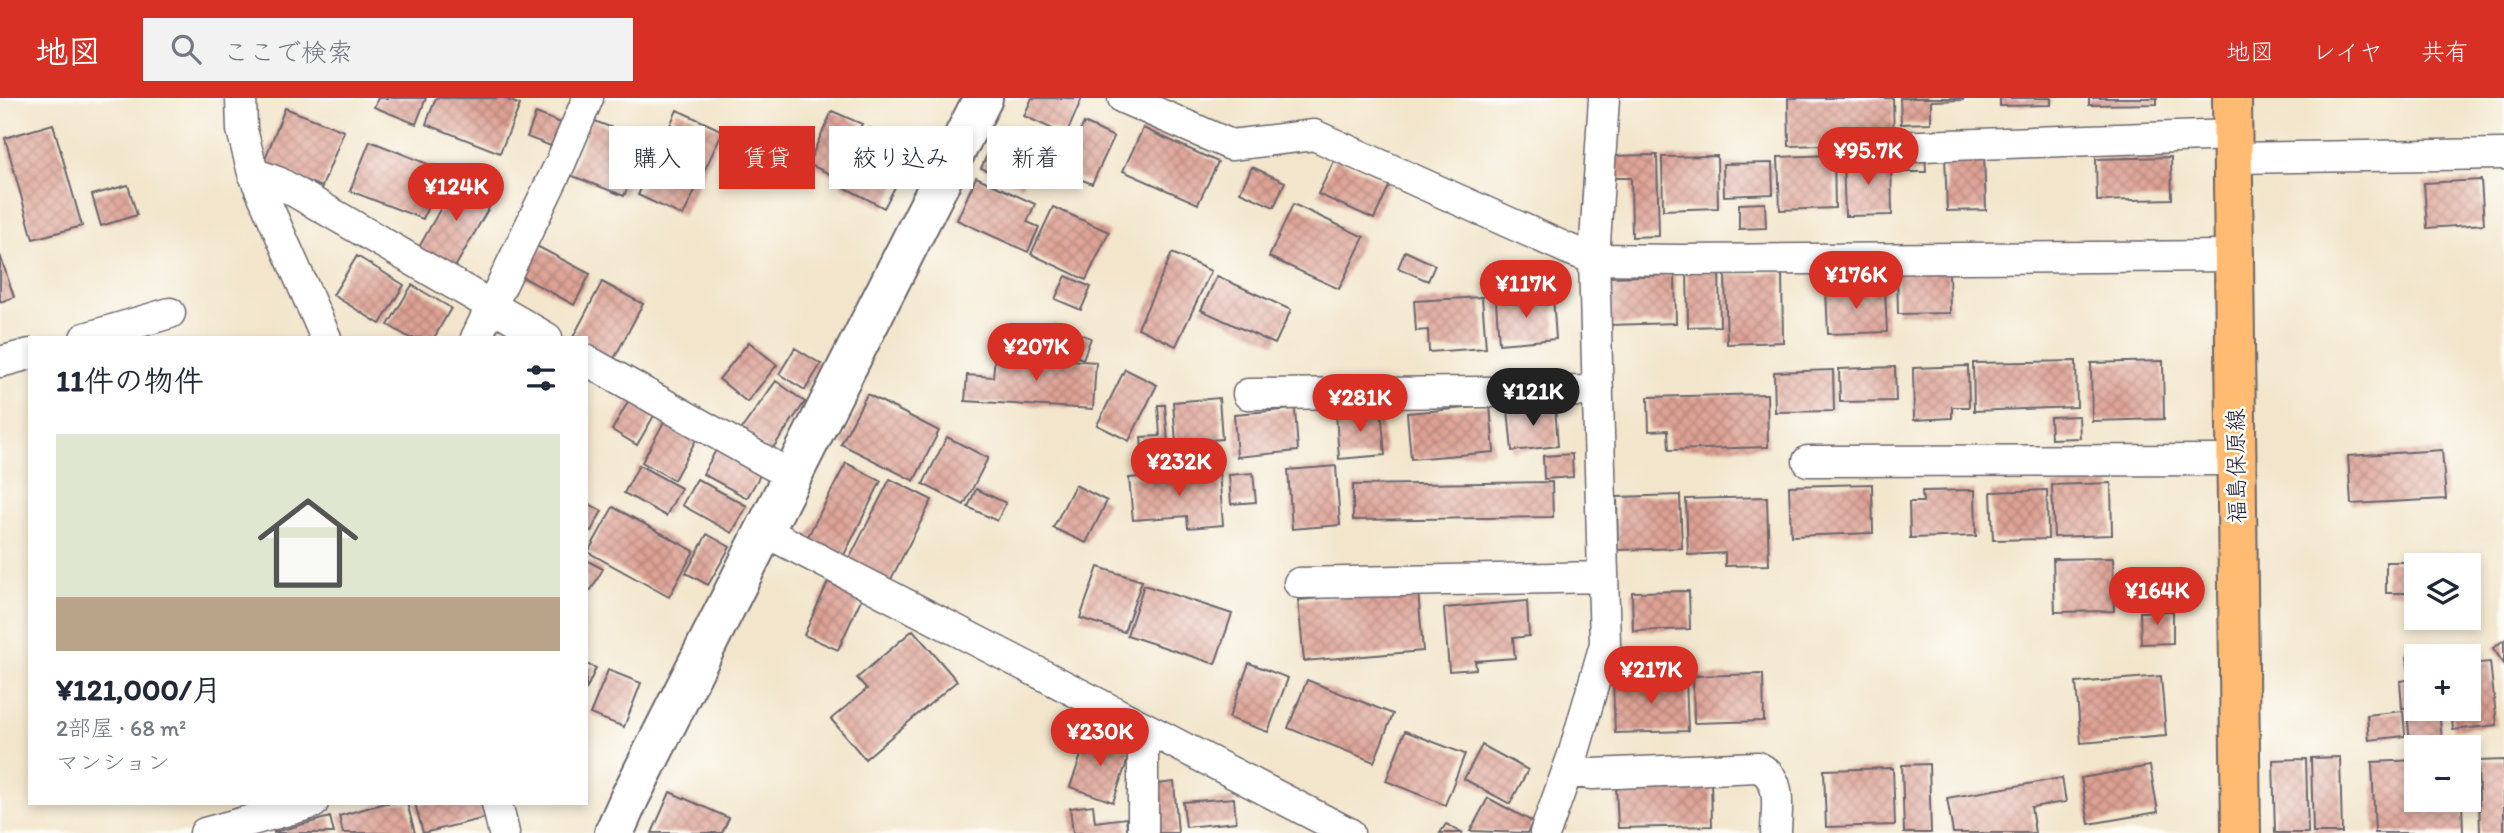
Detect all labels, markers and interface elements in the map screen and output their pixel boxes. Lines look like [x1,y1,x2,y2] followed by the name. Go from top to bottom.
[143,18,633,81] search box
[167,30,205,68] icon: search
[35,32,101,71] text: 地図
[223,36,353,68] text: ここで検索
[2226,37,2274,66] text: 地図
[2312,37,2383,66] text: レイヤ
[2421,37,2469,66] text: 共有
[609,126,705,189] chip: 購入
[719,126,815,189] chip: 賃貸
[829,126,973,189] chip: 絞り込み
[987,126,1083,189] chip: 新着
[1811,127,1925,187] pin: ¥95.7K
[1834,136,1902,164] text: ¥95.7K
[407,164,505,223] pin: ¥124K
[424,172,488,200] text: ¥124K
[1807,252,1905,311] pin: ¥176K
[1477,260,1575,320] pin: ¥117K
[1825,260,1887,288] text: ¥176K
[1496,269,1556,297] text: ¥117K
[987,324,1085,383] pin: ¥207K
[1003,332,1069,360] text: ¥207K
[522,359,560,397] icon: filters
[56,362,204,399] text: 11件の物件
[1484,368,1582,428] pin: ¥121K
[1311,374,1409,434] pin: ¥281K
[1502,377,1564,405] text: ¥121K
[1329,383,1391,411] text: ¥281K
[2221,408,2251,524] street label: 福島保原線
[1130,438,1228,498] pin: ¥232K
[1147,447,1211,475] text: ¥232K
[245,480,371,606] icon: home
[2404,553,2481,812] map controls
[2404,553,2481,630] button: layers
[2108,568,2206,627] pin: ¥164K
[2125,576,2189,604] text: ¥164K
[2404,644,2481,721] button: +
[1602,646,1700,706] pin: ¥217K
[1620,655,1682,683] text: ¥217K
[56,671,222,708] text: ¥121,000/月
[1051,708,1149,768] pin: ¥230K
[56,714,186,742] text: 2部屋 · 68 m²
[1067,717,1133,745] text: ¥230K
[2404,735,2481,812] button: −
[56,748,170,776] text: マンション

